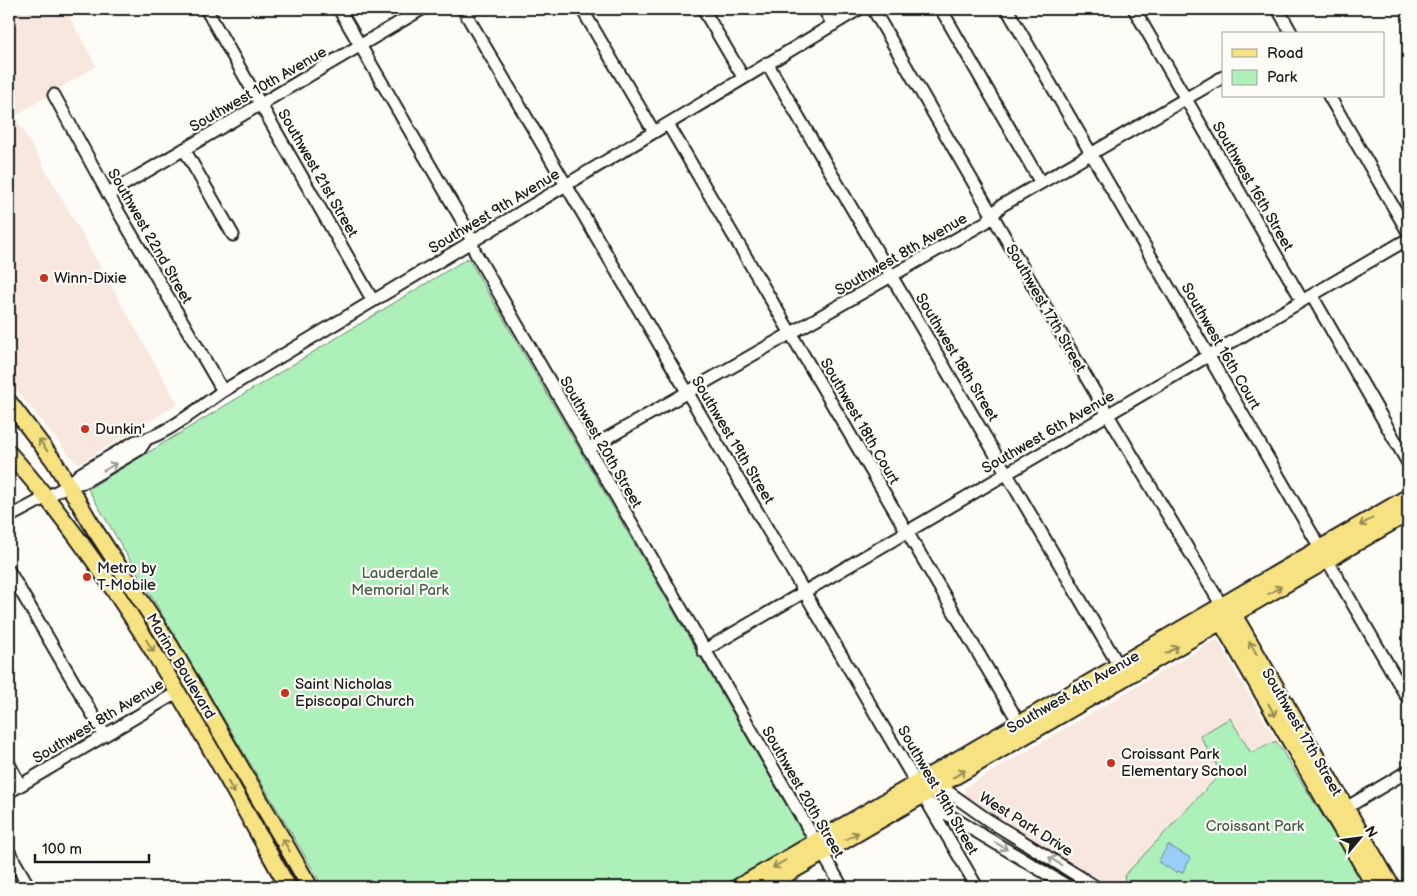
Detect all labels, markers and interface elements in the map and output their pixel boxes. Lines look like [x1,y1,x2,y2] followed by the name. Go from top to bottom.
[1222,32,1384,98] legend
[186,42,330,137] street label: Southwest 10th Avenue
[1267,44,1303,63] text: Road
[1267,68,1298,87] text: Park
[273,106,362,241] street label: Southwest 21st Street
[1208,118,1298,255] street label: Southwest 16th Street
[103,165,196,308] street label: Southwest 22nd Street
[425,165,563,258] street label: Southwest 9th Avenue
[832,209,971,300] street label: Southwest 8th Avenue
[1001,241,1090,376] street label: Southwest 17th Street
[54,269,127,288] place label: Winn-Dixie
[38,272,50,284] marker: Winn-Dixie
[1177,280,1265,413] street label: Southwest 16th Court
[911,290,1002,425] street label: Southwest 18th Street
[816,355,904,488] street label: Southwest 18th Court
[555,373,646,512] street label: Southwest 20th Street
[687,373,778,508] street label: Southwest 19th Street
[979,387,1118,478] street label: Southwest 6th Avenue
[95,420,145,439] place label: Dunkin'
[79,423,91,435] marker: Dunkin'
[38,438,48,452] one-way arrow
[103,461,117,471] one-way arrow
[1359,517,1374,527] one-way arrow
[97,559,156,595] place label: Metro by T-Mobile
[351,564,449,600] park label: Lauderdale Memorial Park
[81,571,93,583] marker: Metro by T-Mobile
[1268,585,1282,595] one-way arrow
[142,610,220,722] street label: Marina Boulevard
[146,639,156,653] one-way arrow
[1248,641,1258,656] one-way arrow
[1165,645,1180,655] one-way arrow
[1004,647,1143,738] street label: Southwest 4th Avenue
[1257,665,1346,800] street label: Southwest 17th Street
[29,675,167,768] street label: Southwest 8th Avenue
[295,675,414,711] place label: Saint Nicholas Episcopal Church
[279,687,291,699] marker: Saint Nicholas Episcopal Church
[1267,702,1277,717] one-way arrow
[893,722,982,858] street label: Southwest 19th Street
[757,723,848,862] street label: Southwest 20th Street
[1121,745,1247,781] place label: Croissant Park Elementary School
[1105,757,1117,769] marker: Croissant Park Elementary School
[952,769,966,780] one-way arrow
[227,779,237,794] one-way arrow
[975,788,1076,861] street label: West Park Drive
[1334,814,1384,864] north arrow
[1206,817,1305,836] park label: Croissant Park
[1361,823,1381,841] text: N
[35,831,149,863] scale bar
[844,831,859,840] one-way arrow
[281,838,290,853] one-way arrow
[42,840,82,859] text: 100 m
[993,842,1007,852] one-way arrow
[1049,855,1063,865] one-way arrow
[772,859,786,869] one-way arrow

